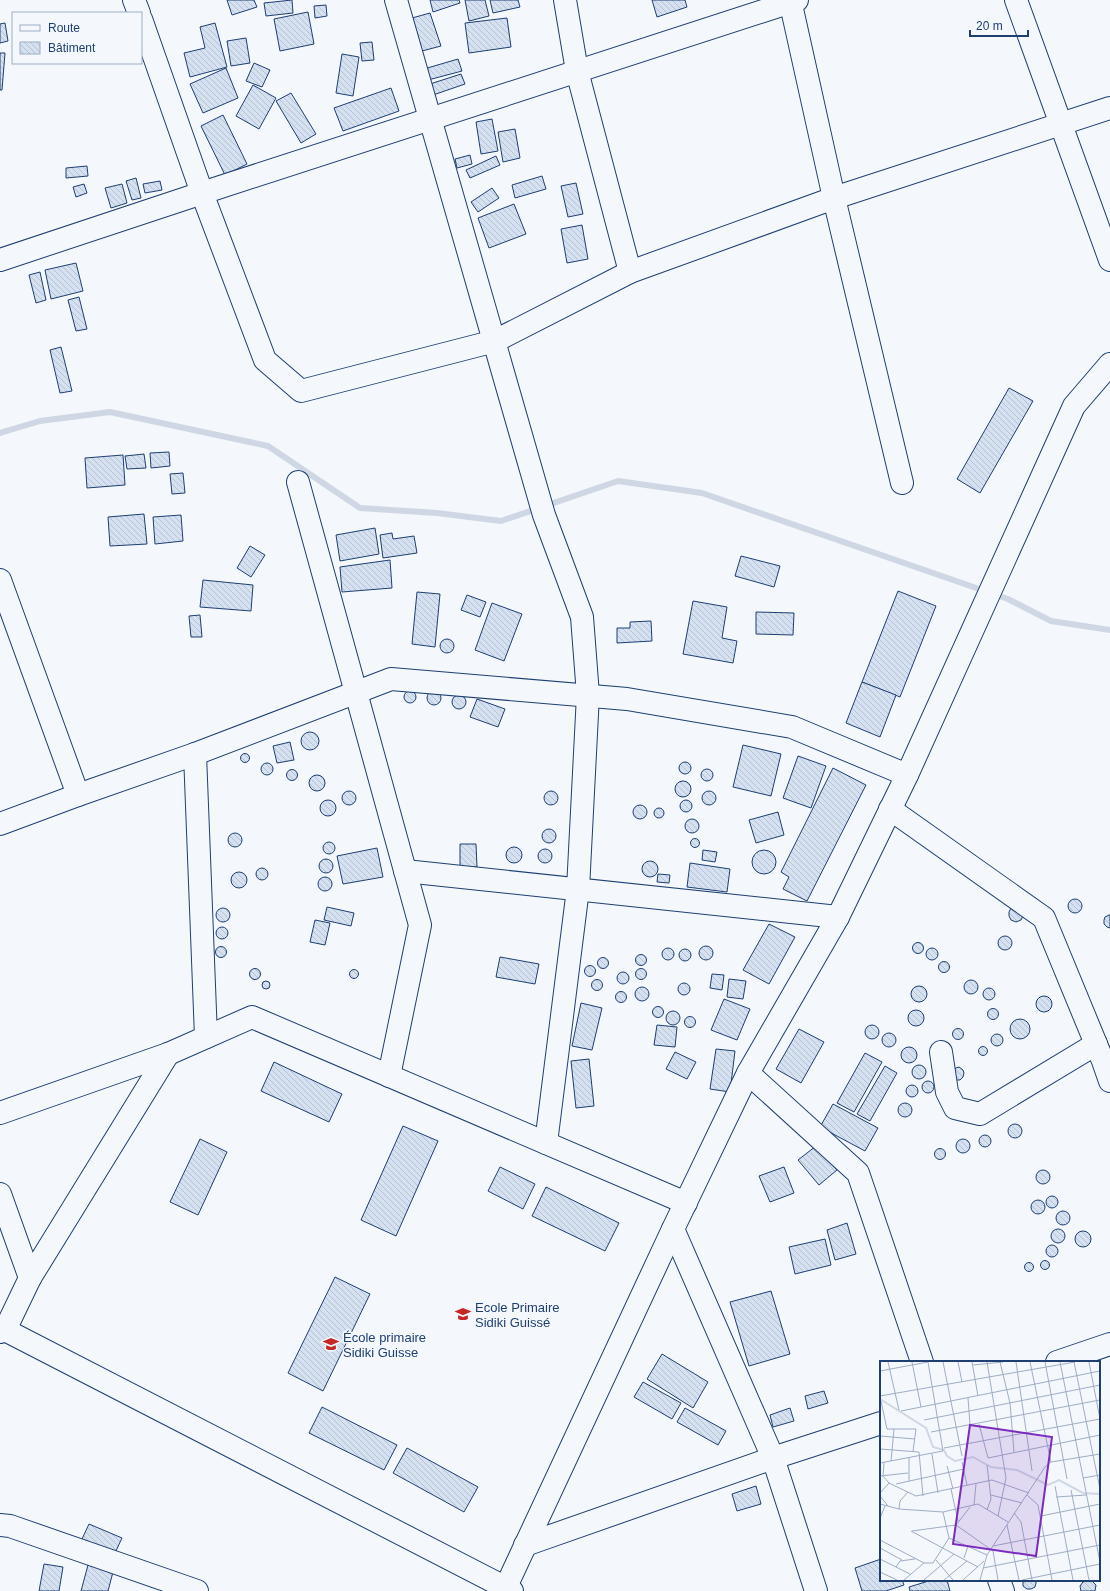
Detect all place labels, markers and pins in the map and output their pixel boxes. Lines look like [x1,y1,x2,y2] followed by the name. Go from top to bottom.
[475,1300,560,1330] place label: Ecole Primaire Sidiki Guissé
[454,1305,472,1323] school or university icon: Ecole Primaire Sidiki Guissé
[343,1330,426,1360] place label: École primaire Sidiki Guisse
[322,1335,340,1353] school or university icon: École primaire Sidiki Guisse

